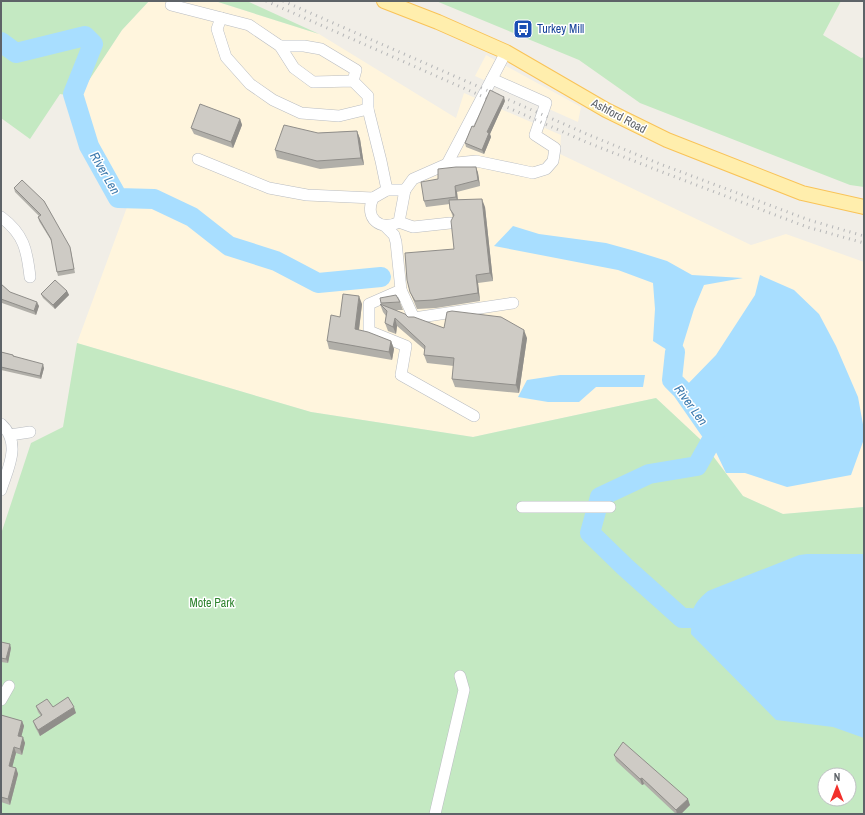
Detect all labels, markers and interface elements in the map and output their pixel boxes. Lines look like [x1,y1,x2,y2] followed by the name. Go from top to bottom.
[512,18,534,40] bus stop icon: Turkey Mill
[537,21,584,37] place label: Turkey Mill
[588,94,649,137] street label: Ashford Road
[86,149,124,197] water label: River Len
[671,381,712,429] water label: River Len
[190,595,234,611] park label: Mote Park
[817,767,857,807] north arrow
[834,770,840,784] text: N

